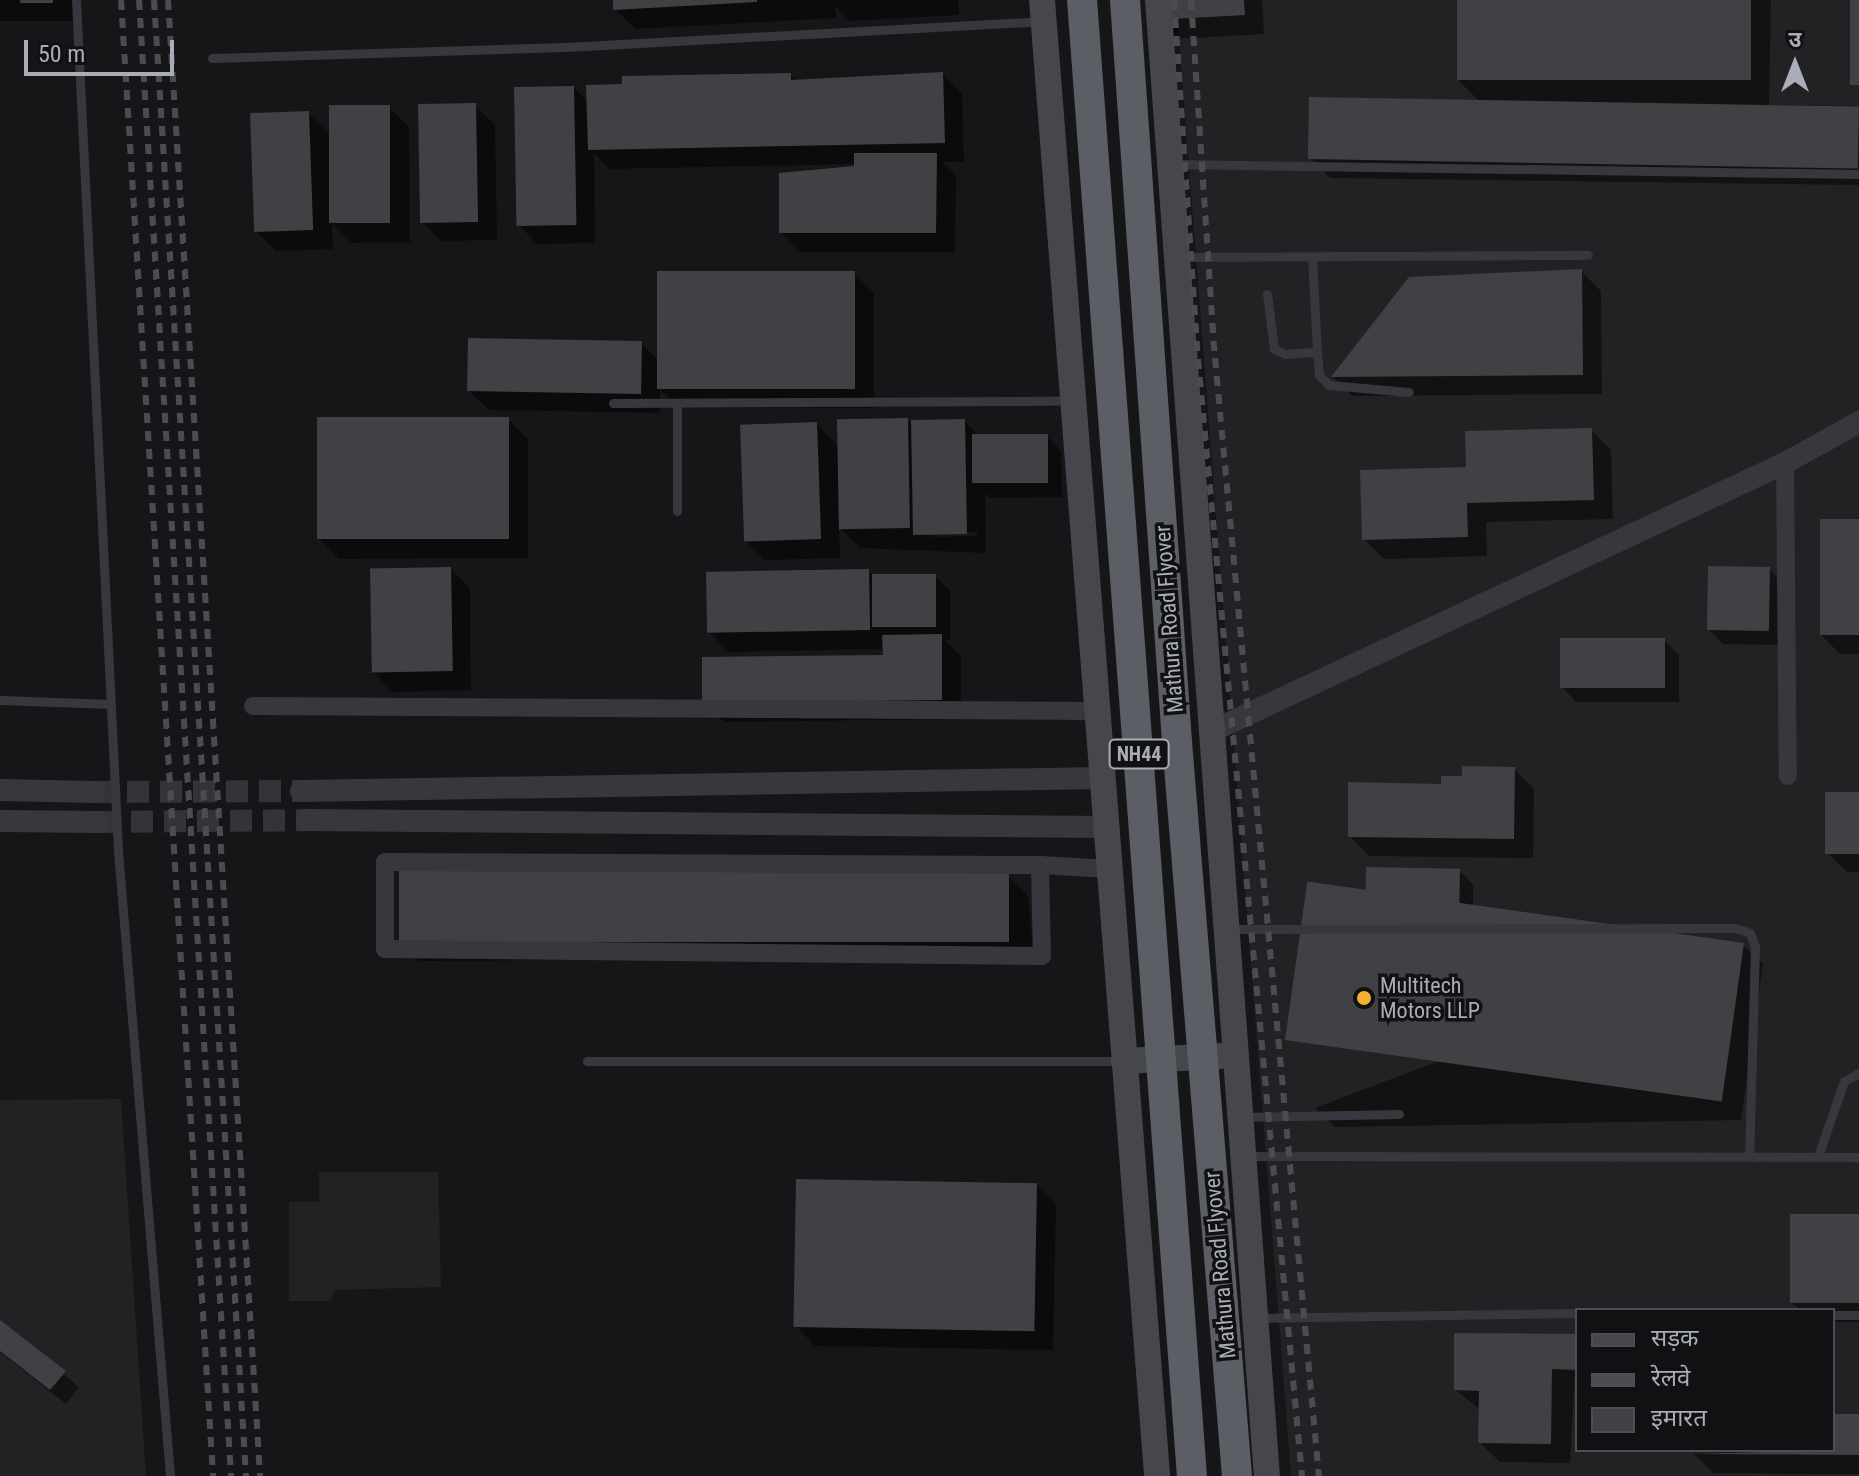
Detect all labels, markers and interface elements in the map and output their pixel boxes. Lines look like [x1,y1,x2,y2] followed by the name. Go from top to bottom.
[28,24,178,74] scale bar
[1755,24,1835,104] north arrow
[1789,27,1801,52] text: उ
[38,40,85,68] text: 50 m
[1149,524,1189,714] street label: Mathura Road Flyover
[1107,738,1171,770] road number: NH44
[1380,972,1480,1024] place label: Multitech Motors LLP
[1355,989,1373,1007] marker: Multitech Motors LLP
[1199,1170,1241,1360] street label: Mathura Road Flyover
[1575,1308,1835,1452] legend
[1651,1324,1699,1352] text: सड़क
[1651,1364,1690,1392] text: रेलवे
[1651,1404,1707,1432] text: इमारत

